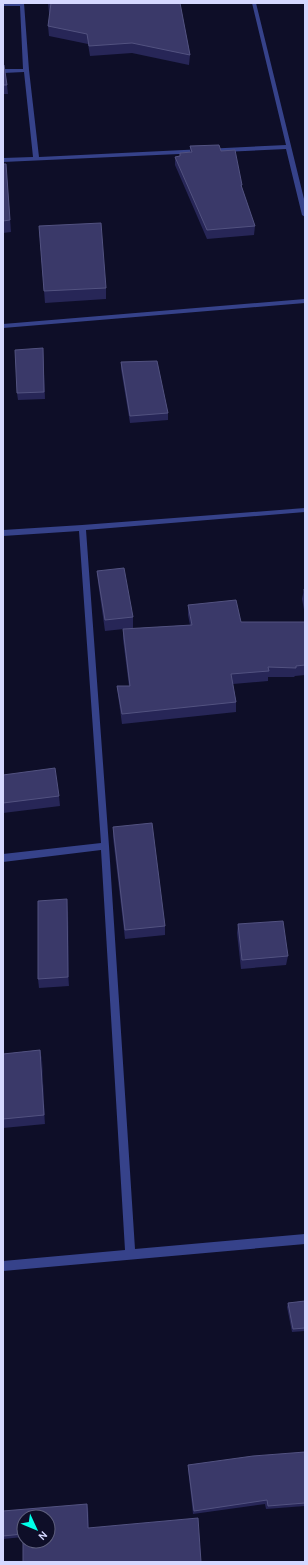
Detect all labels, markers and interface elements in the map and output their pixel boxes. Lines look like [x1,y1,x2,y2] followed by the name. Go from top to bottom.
[16,1509,56,1549] north arrow
[35,1528,50,1543] text: N

